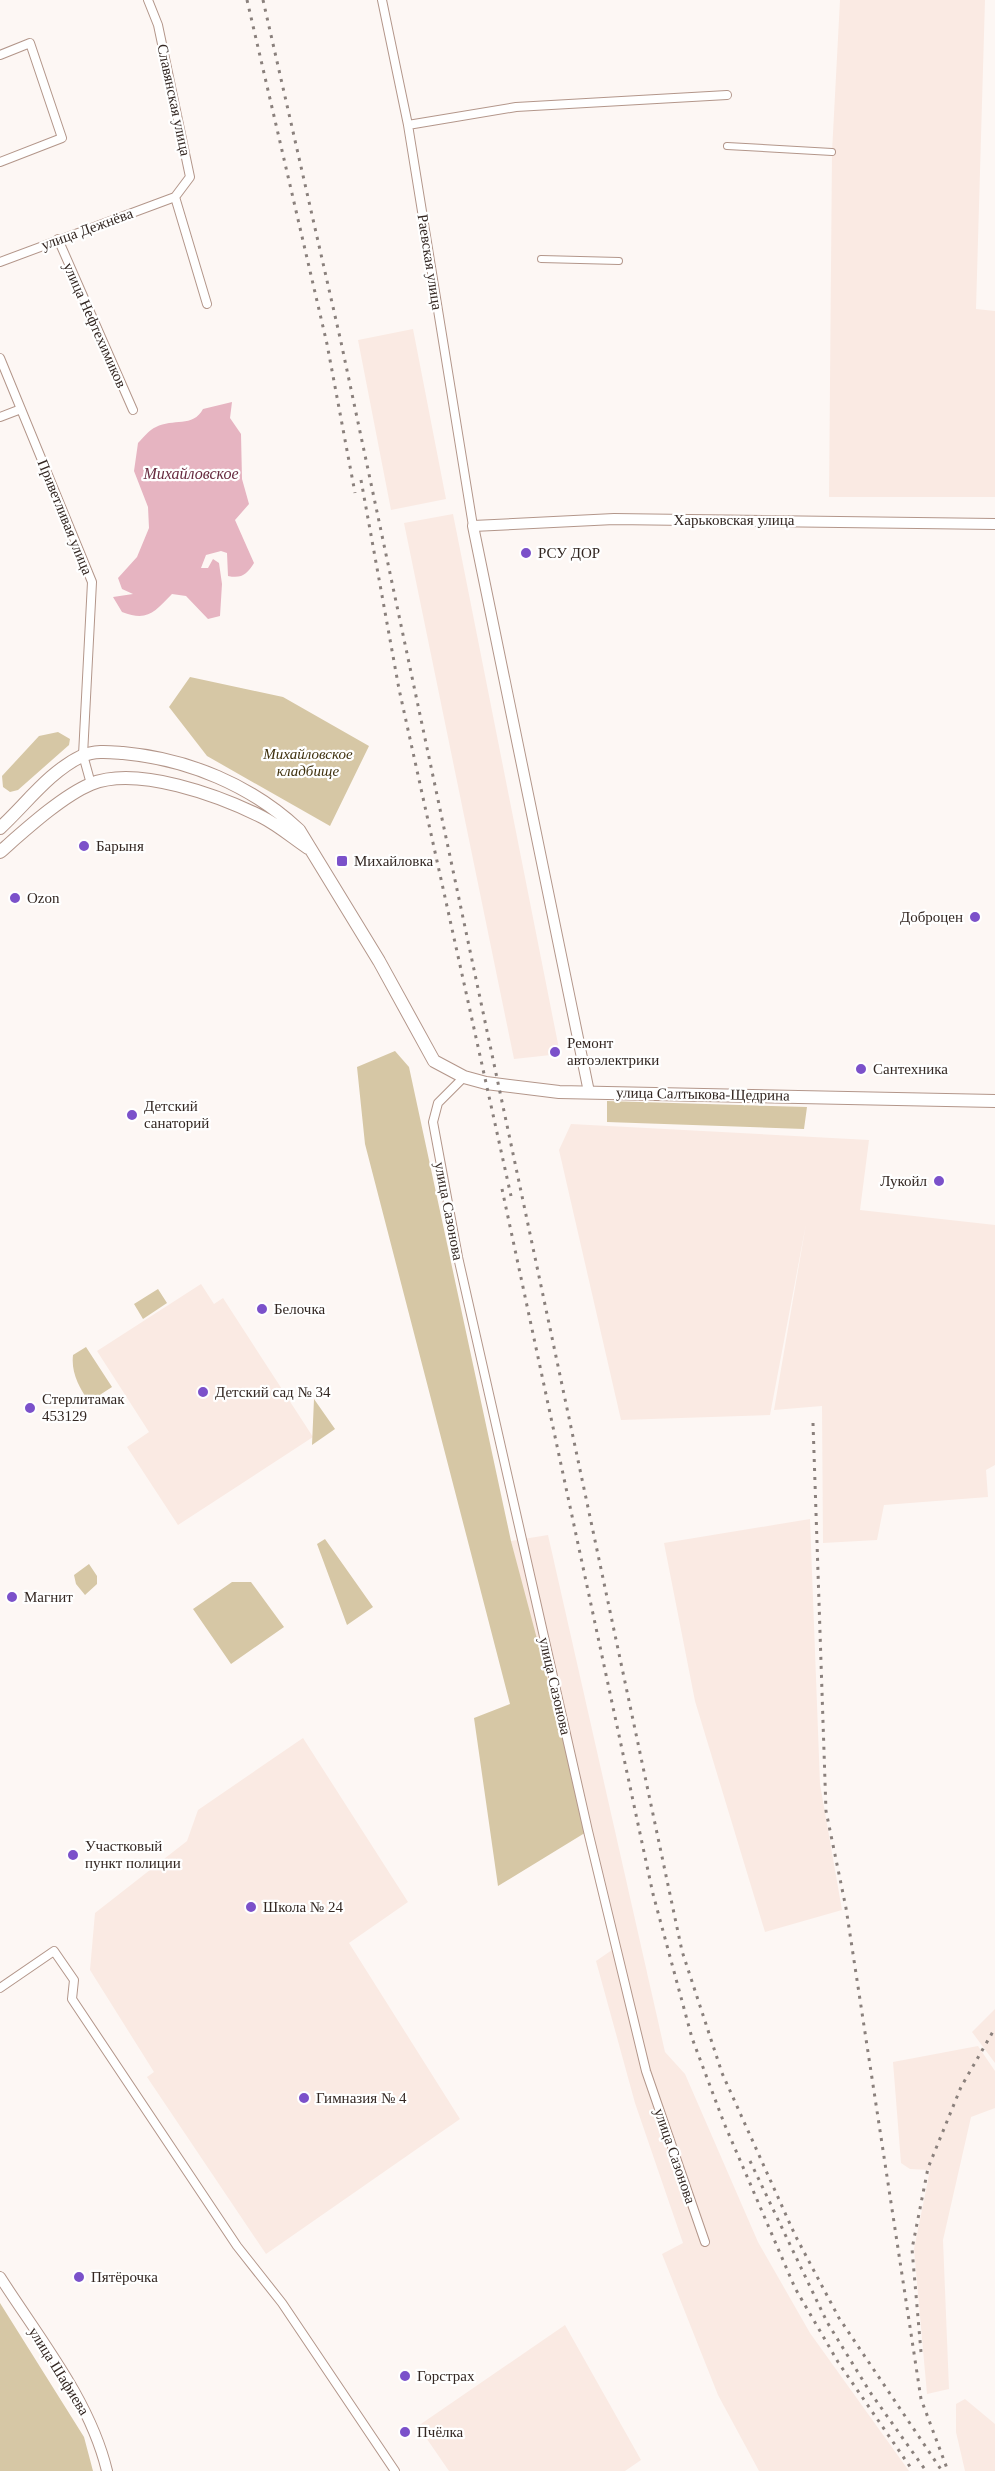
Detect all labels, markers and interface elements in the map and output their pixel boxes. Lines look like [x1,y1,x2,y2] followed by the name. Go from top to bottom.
[154,43,194,158] street label: Славянская улица
[39,205,135,253] street label: улица Дежнёва
[415,213,446,311] street label: Раевская улица
[60,260,130,390] street label: улица Нефтехимиков
[35,457,96,577] street label: Приветливая улица
[142,465,239,482] water label: Михайловское
[674,512,795,528] street label: Харьковская улица
[538,545,600,561] place label: РСУ ДОР
[519,546,533,560] marker: РСУ ДОР
[262,746,353,779] park label: Михайловское кладбище
[96,838,144,854] place label: Барыня
[77,839,91,853] marker: Барыня
[354,853,433,869] place label: Михайловка
[335,854,349,868] marker: Михайловка
[27,890,60,906] place label: Ozon
[8,891,22,905] marker: Ozon
[900,909,963,925] place label: Доброцен
[968,910,982,924] marker: Доброцен
[567,1035,659,1068] place label: Ремонт автоэлектрики
[548,1045,562,1059] marker: Ремонт автоэлектрики
[873,1061,948,1077] place label: Сантехника
[854,1062,868,1076] marker: Сантехника
[616,1084,790,1104] street label: улица Салтыкова-Щедрина
[144,1098,209,1131] place label: Детский санаторий
[125,1108,139,1122] marker: Детский санаторий
[432,1160,466,1262] street label: улица Сазонова
[880,1173,928,1189] place label: Лукойл
[932,1174,946,1188] marker: Лукойл
[274,1301,325,1317] place label: Белочка
[255,1302,269,1316] marker: Белочка
[215,1384,331,1400] place label: Детский сад № 34
[196,1385,210,1399] marker: Детский сад № 34
[42,1391,125,1424] place label: Стерлитамак 453129
[23,1401,37,1415] marker: Стерлитамак 453129
[24,1589,73,1605] place label: Магнит
[5,1590,19,1604] marker: Магнит
[536,1636,574,1737] street label: улица Сазонова
[85,1838,181,1871] place label: Участковый пункт полиции
[66,1848,80,1862] marker: Участковый пункт полиции
[263,1899,343,1915] place label: Школа № 24
[244,1900,258,1914] marker: Школа № 24
[316,2090,407,2106] place label: Гимназия № 4
[297,2091,311,2105] marker: Гимназия № 4
[651,2106,699,2206] street label: улица Сазонова
[91,2269,158,2285] place label: Пятёрочка
[72,2270,86,2284] marker: Пятёрочка
[26,2324,93,2418] street label: улица Шафиева
[417,2368,475,2384] place label: Горстрах
[398,2369,412,2383] marker: Горстрах
[417,2424,464,2440] place label: Пчёлка
[398,2425,412,2439] marker: Пчёлка

